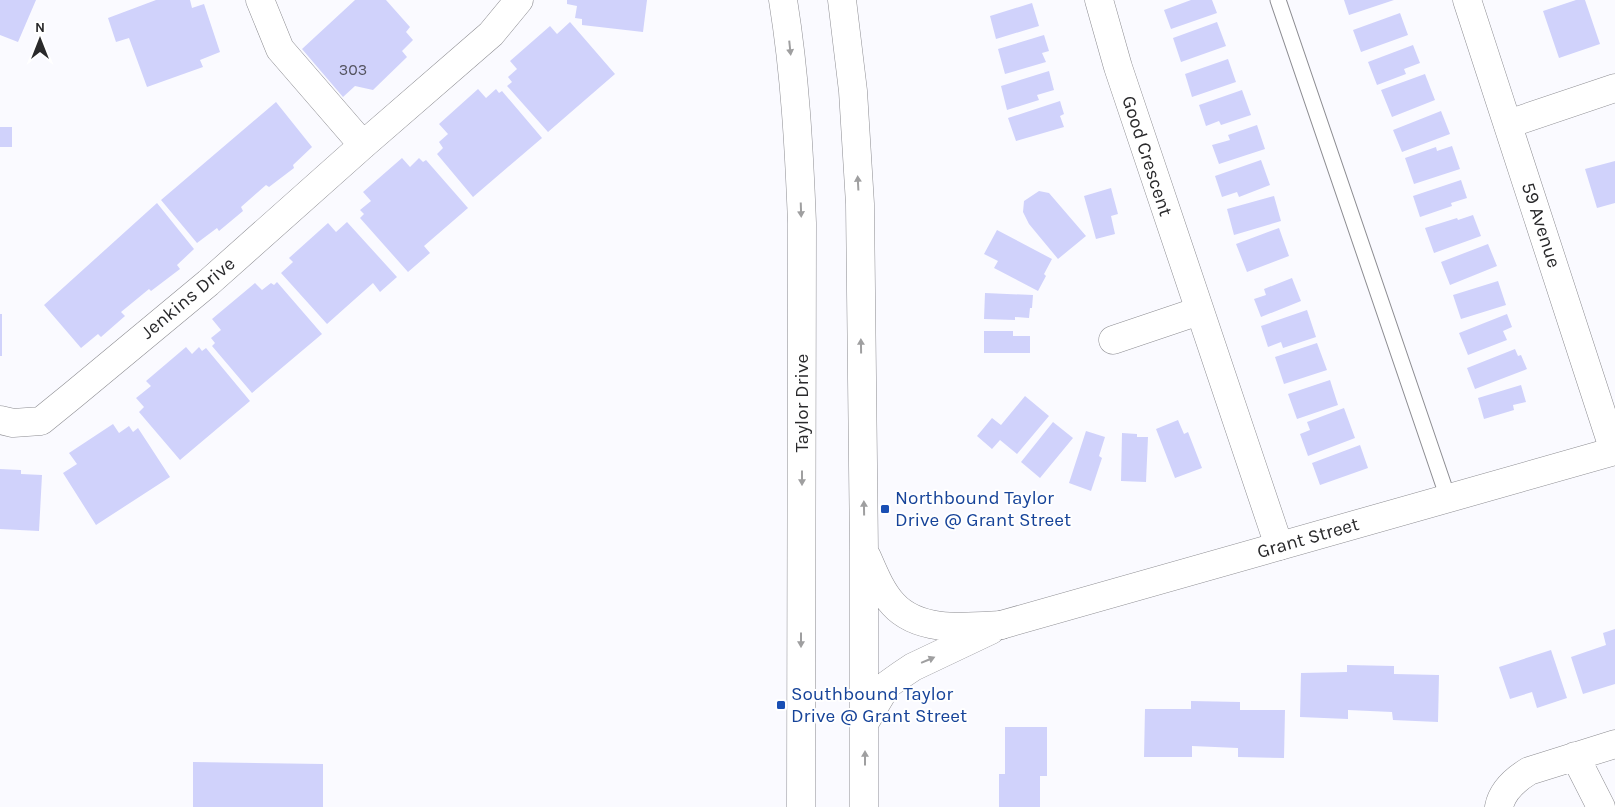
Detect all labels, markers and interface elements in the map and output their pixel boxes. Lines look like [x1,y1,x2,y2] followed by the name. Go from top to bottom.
[15,15,65,65] north arrow
[35,19,45,36] text: N
[786,41,794,57] one-way arrow
[339,60,367,79] house number: 303
[1117,93,1177,219] street label: Good Crescent
[854,175,862,191] one-way arrow
[1517,179,1565,271] street label: 59 Avenue
[798,203,806,219] one-way arrow
[137,252,239,344] street label: Jenkins Drive
[857,338,865,354] one-way arrow
[791,354,813,452] street label: Taylor Drive
[798,470,806,486] one-way arrow
[895,487,1071,531] place label: Northbound Taylor Drive @ Grant Street
[859,500,867,516] one-way arrow
[879,503,891,515] marker: Northbound Taylor Drive @ Grant Street
[1255,513,1361,563] street label: Grant Street
[797,632,805,648] one-way arrow
[921,656,935,664] one-way arrow
[791,683,967,727] place label: Southbound Taylor Drive @ Grant Street
[775,699,787,711] marker: Southbound Taylor Drive @ Grant Street
[861,750,869,766] one-way arrow

